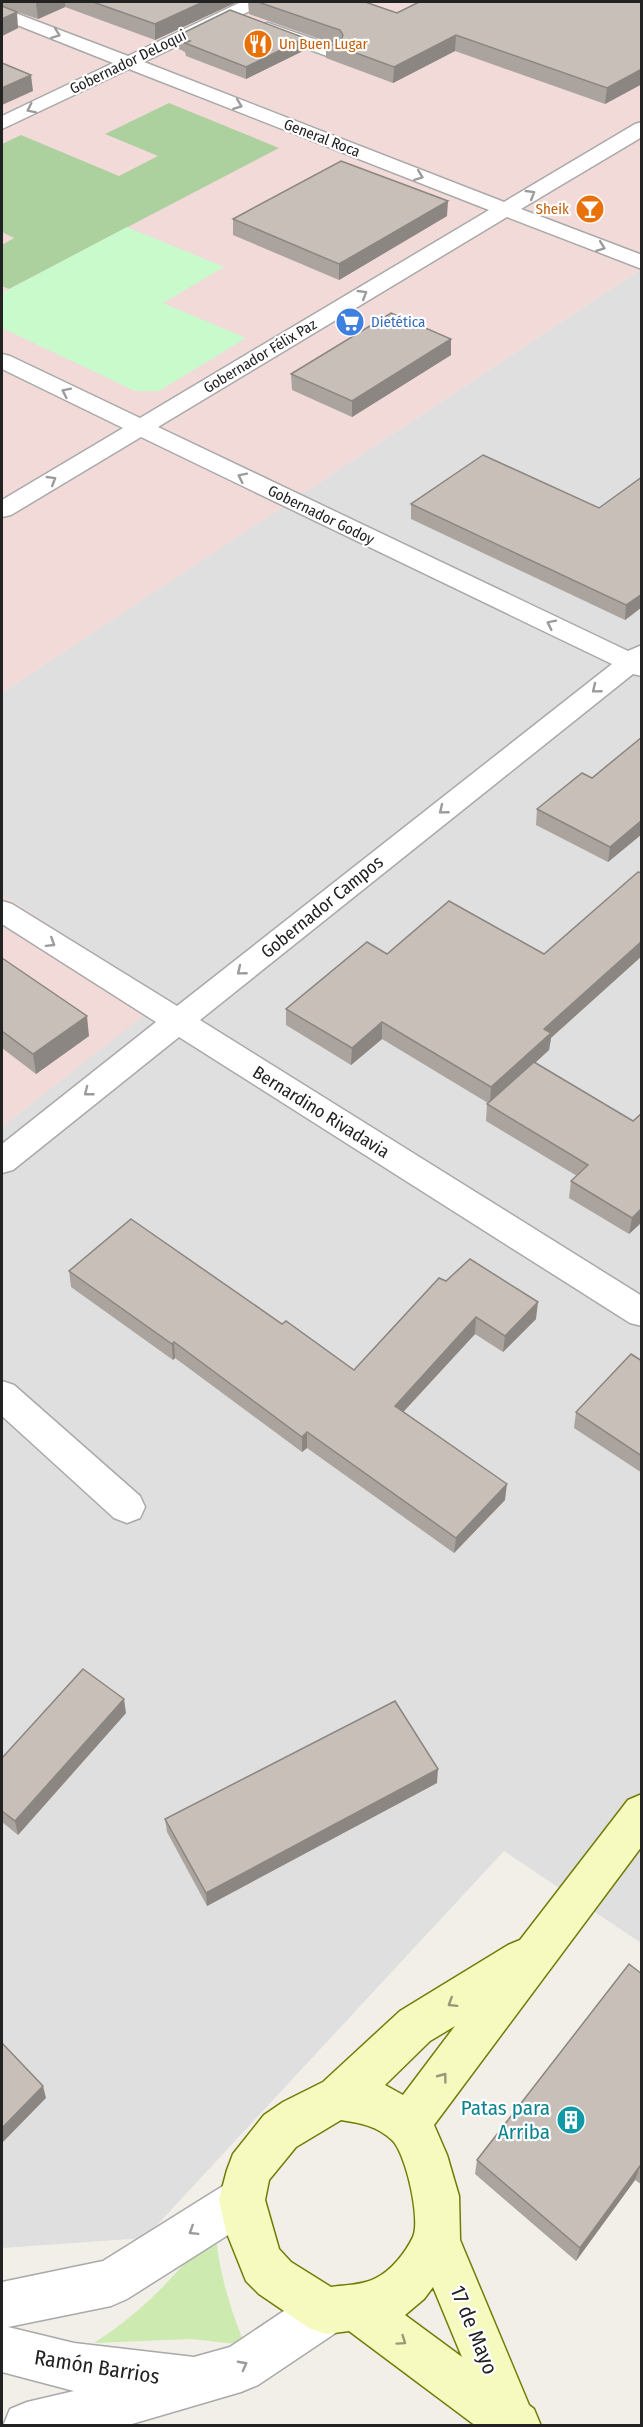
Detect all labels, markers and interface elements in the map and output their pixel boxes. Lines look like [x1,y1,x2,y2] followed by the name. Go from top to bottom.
[67,26,189,98] street label: Gobernador DeLoqui
[50,27,61,40] one-way arrow
[242,28,274,60] restaurant icon: Un Buen Lugar
[279,35,369,53] place label: Un Buen Lugar
[232,98,242,111] one-way arrow
[26,101,37,113] one-way arrow
[281,115,363,161] street label: General Roca
[413,169,424,182] one-way arrow
[525,189,535,201] one-way arrow
[574,193,606,225] bar icon: Sheik
[535,200,569,218] place label: Sheik
[595,240,606,253] one-way arrow
[357,289,367,301] one-way arrow
[334,306,366,338] supermarket icon: Dietética
[371,313,425,331] place label: Dietética
[200,315,320,397] street label: Gobernador Félix Paz
[62,388,73,400] one-way arrow
[238,472,249,484] one-way arrow
[46,476,56,487] one-way arrow
[265,481,377,549] street label: Gobernador Godoy
[546,620,557,632] one-way arrow
[592,682,603,693] one-way arrow
[439,803,450,814] one-way arrow
[256,851,388,963] street label: Gobernador Campos
[45,935,55,947] one-way arrow
[237,964,248,975] one-way arrow
[249,1061,394,1163] street label: Bernardino Rivadavia
[84,1085,95,1096] one-way arrow
[448,1996,458,2008] one-way arrow
[435,2073,446,2084] one-way arrow
[461,2095,550,2145] place label: Patas para Arriba
[555,2104,587,2136] building icon: Patas para Arriba
[189,2224,199,2236] one-way arrow
[444,2282,504,2378] street label: 17 de Mayo
[396,2334,407,2345] one-way arrow
[33,2344,162,2390] street label: Ramón Barrios
[237,2361,247,2372] one-way arrow

